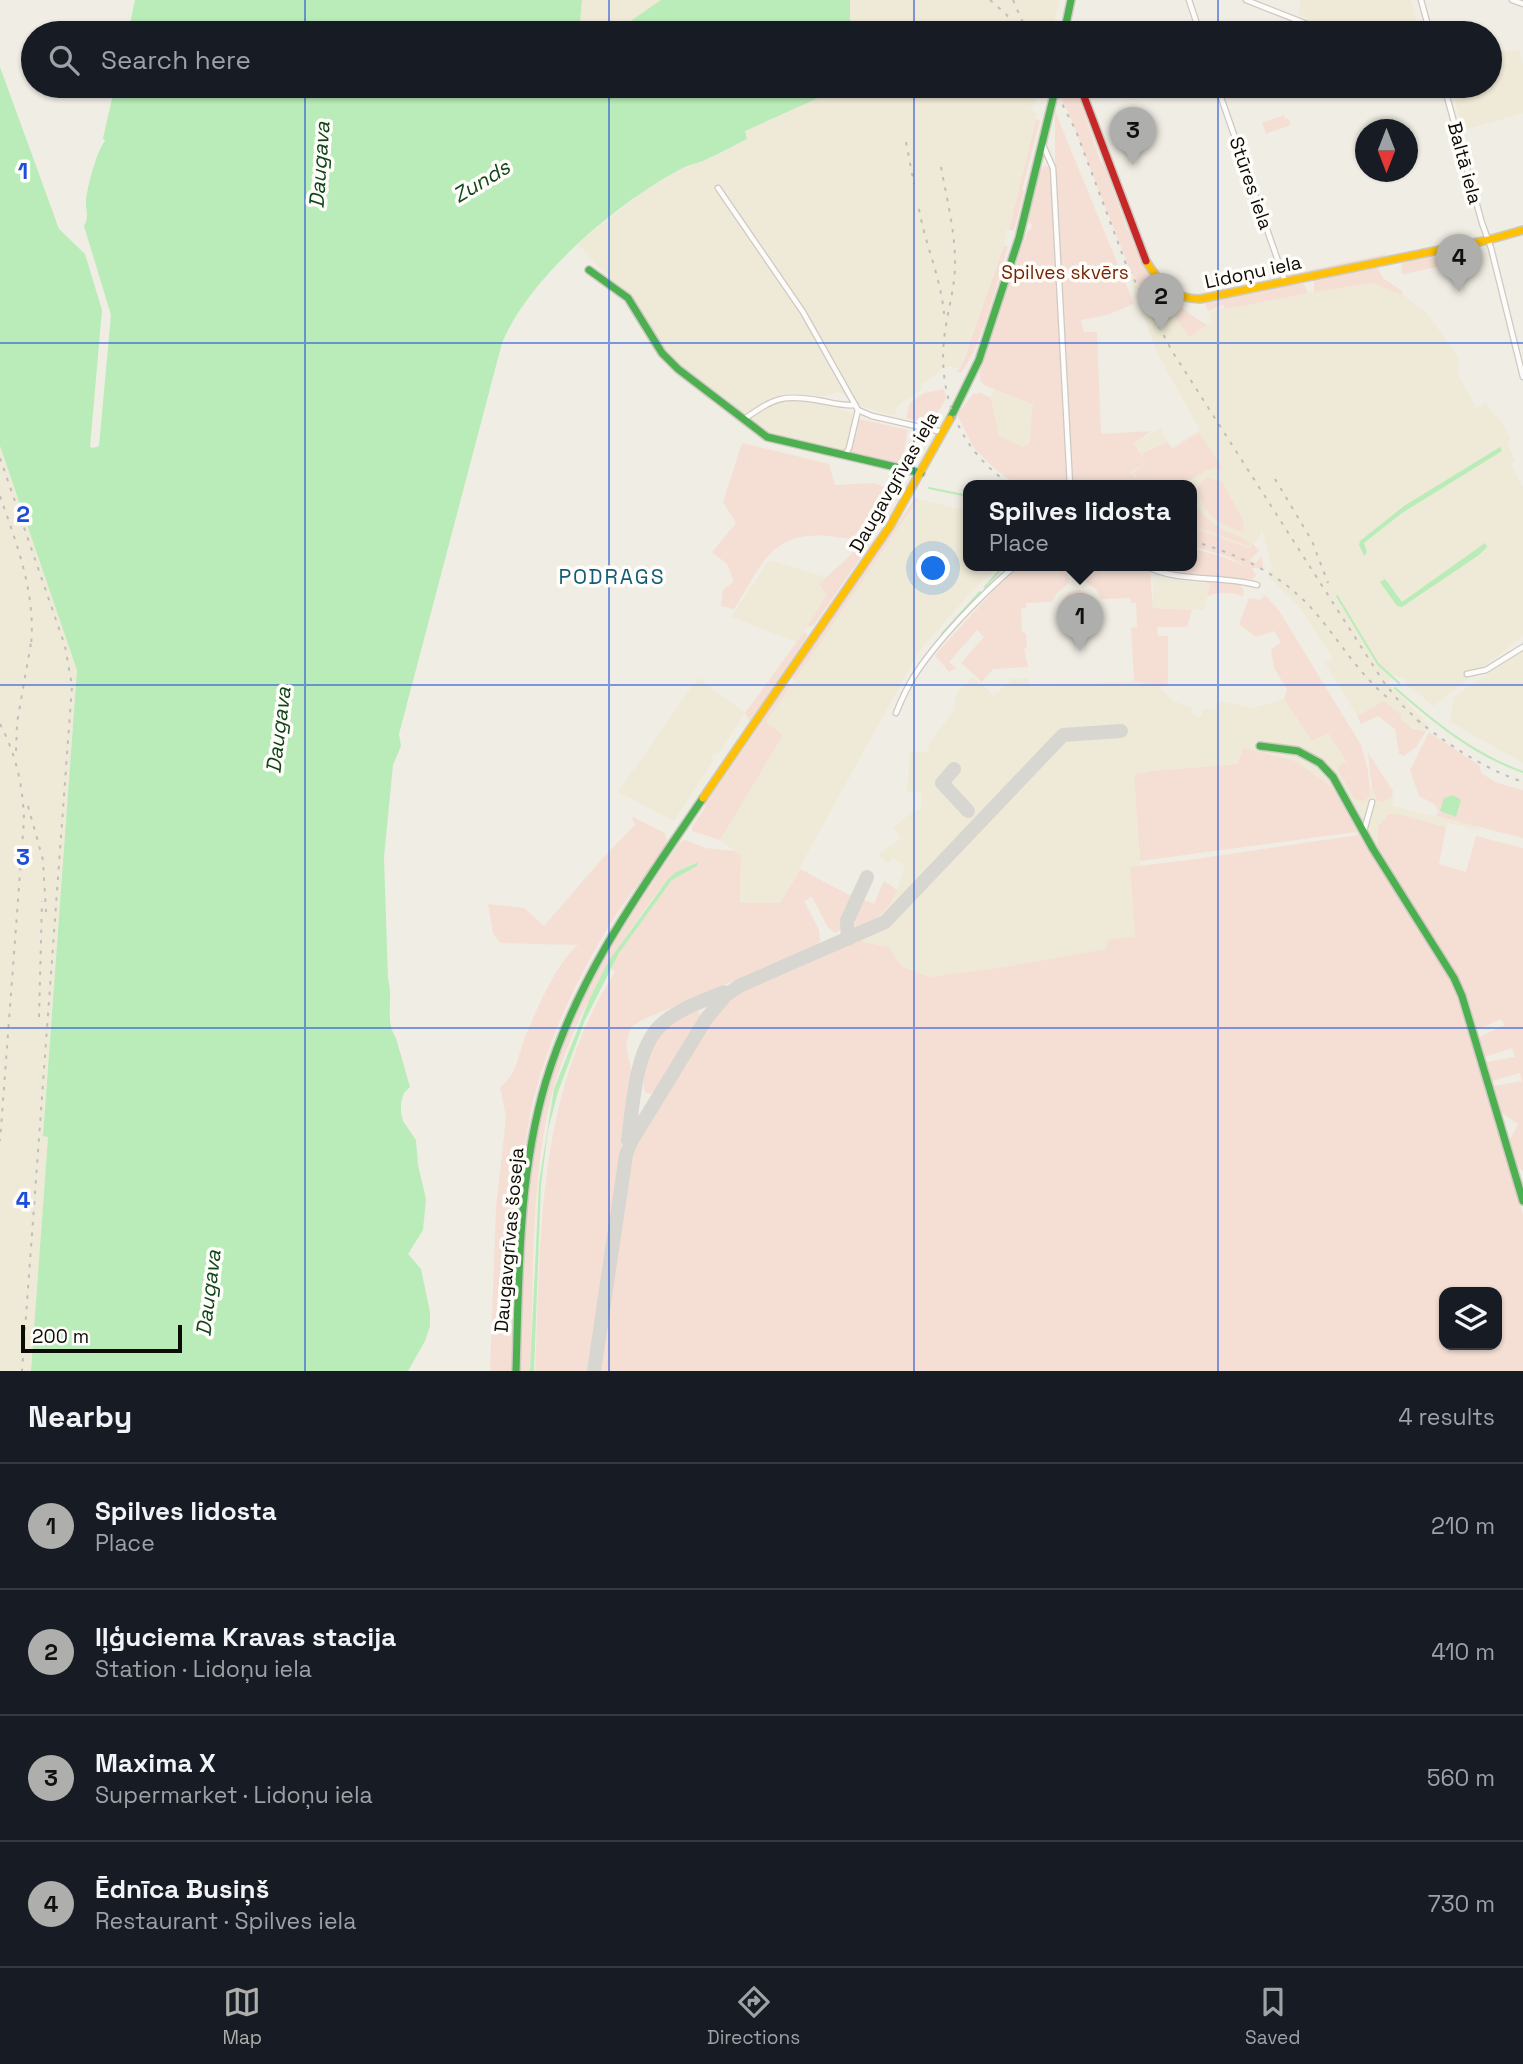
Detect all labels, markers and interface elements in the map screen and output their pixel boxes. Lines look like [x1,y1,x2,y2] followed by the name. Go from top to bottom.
[21,21,1502,98] search box
[45,41,83,79] icon: search
[101,43,251,77] text: Search here
[1110,107,1156,165] pin: 3
[1355,119,1418,182] north arrow
[1442,119,1488,207] street label: Baltā iela
[303,120,336,209] water label: Daugava
[1223,133,1279,233] street label: Stūres iela
[447,153,515,209] water label: Zunds
[18,156,28,186] text: 1
[1436,234,1482,292] pin: 4
[1202,250,1304,294] street label: Lidoņu iela
[1001,260,1129,285] park label: Spilves skvērs
[1138,273,1184,331] pin: 2
[844,407,945,557] street label: Daugavgrīvas iela
[963,480,1197,571] popup
[989,494,1171,528] text: Spilves lidosta
[16,499,30,529] text: 2
[989,528,1049,558] text: Place
[916,551,950,585] your location
[558,563,666,590] district label: PODRAGS
[1057,593,1103,651] pin: 1
[259,684,297,775] water label: Daugava
[16,842,30,872] text: 3
[488,1146,530,1334] street label: Daugavgrīvas šoseja
[16,1185,31,1215] text: 4
[189,1247,227,1338] water label: Daugava
[1439,1287,1502,1350] map controls
[1439,1287,1502,1350] button: layers
[21,1322,182,1354] scale bar
[32,1324,89,1349] text: 200 m
[28,1397,132,1436] text: Nearby
[1398,1402,1495,1432] text: 4 results
[95,1494,277,1528] text: Spilves lidosta
[46,1511,56,1541] text: 1
[1431,1511,1495,1541] text: 210 m
[95,1528,155,1558] text: Place
[95,1620,396,1654] text: Iļģuciema Kravas stacija
[44,1637,58,1667] text: 2
[1431,1637,1495,1667] text: 410 m
[95,1654,312,1684] text: Station · Lidoņu iela
[95,1746,216,1780] text: Maxima X
[44,1763,58,1793] text: 3
[1427,1763,1495,1793] text: 560 m
[95,1780,373,1810] text: Supermarket · Lidoņu iela
[95,1872,269,1906] text: Ēdnīca Busiņš
[44,1889,58,1919] text: 4
[1428,1889,1495,1919] text: 730 m
[95,1906,356,1936] text: Restaurant · Spilves iela
[222,1983,262,2050] tab: Map
[707,1983,800,2050] tab: Directions
[1245,1983,1301,2050] tab: Saved

